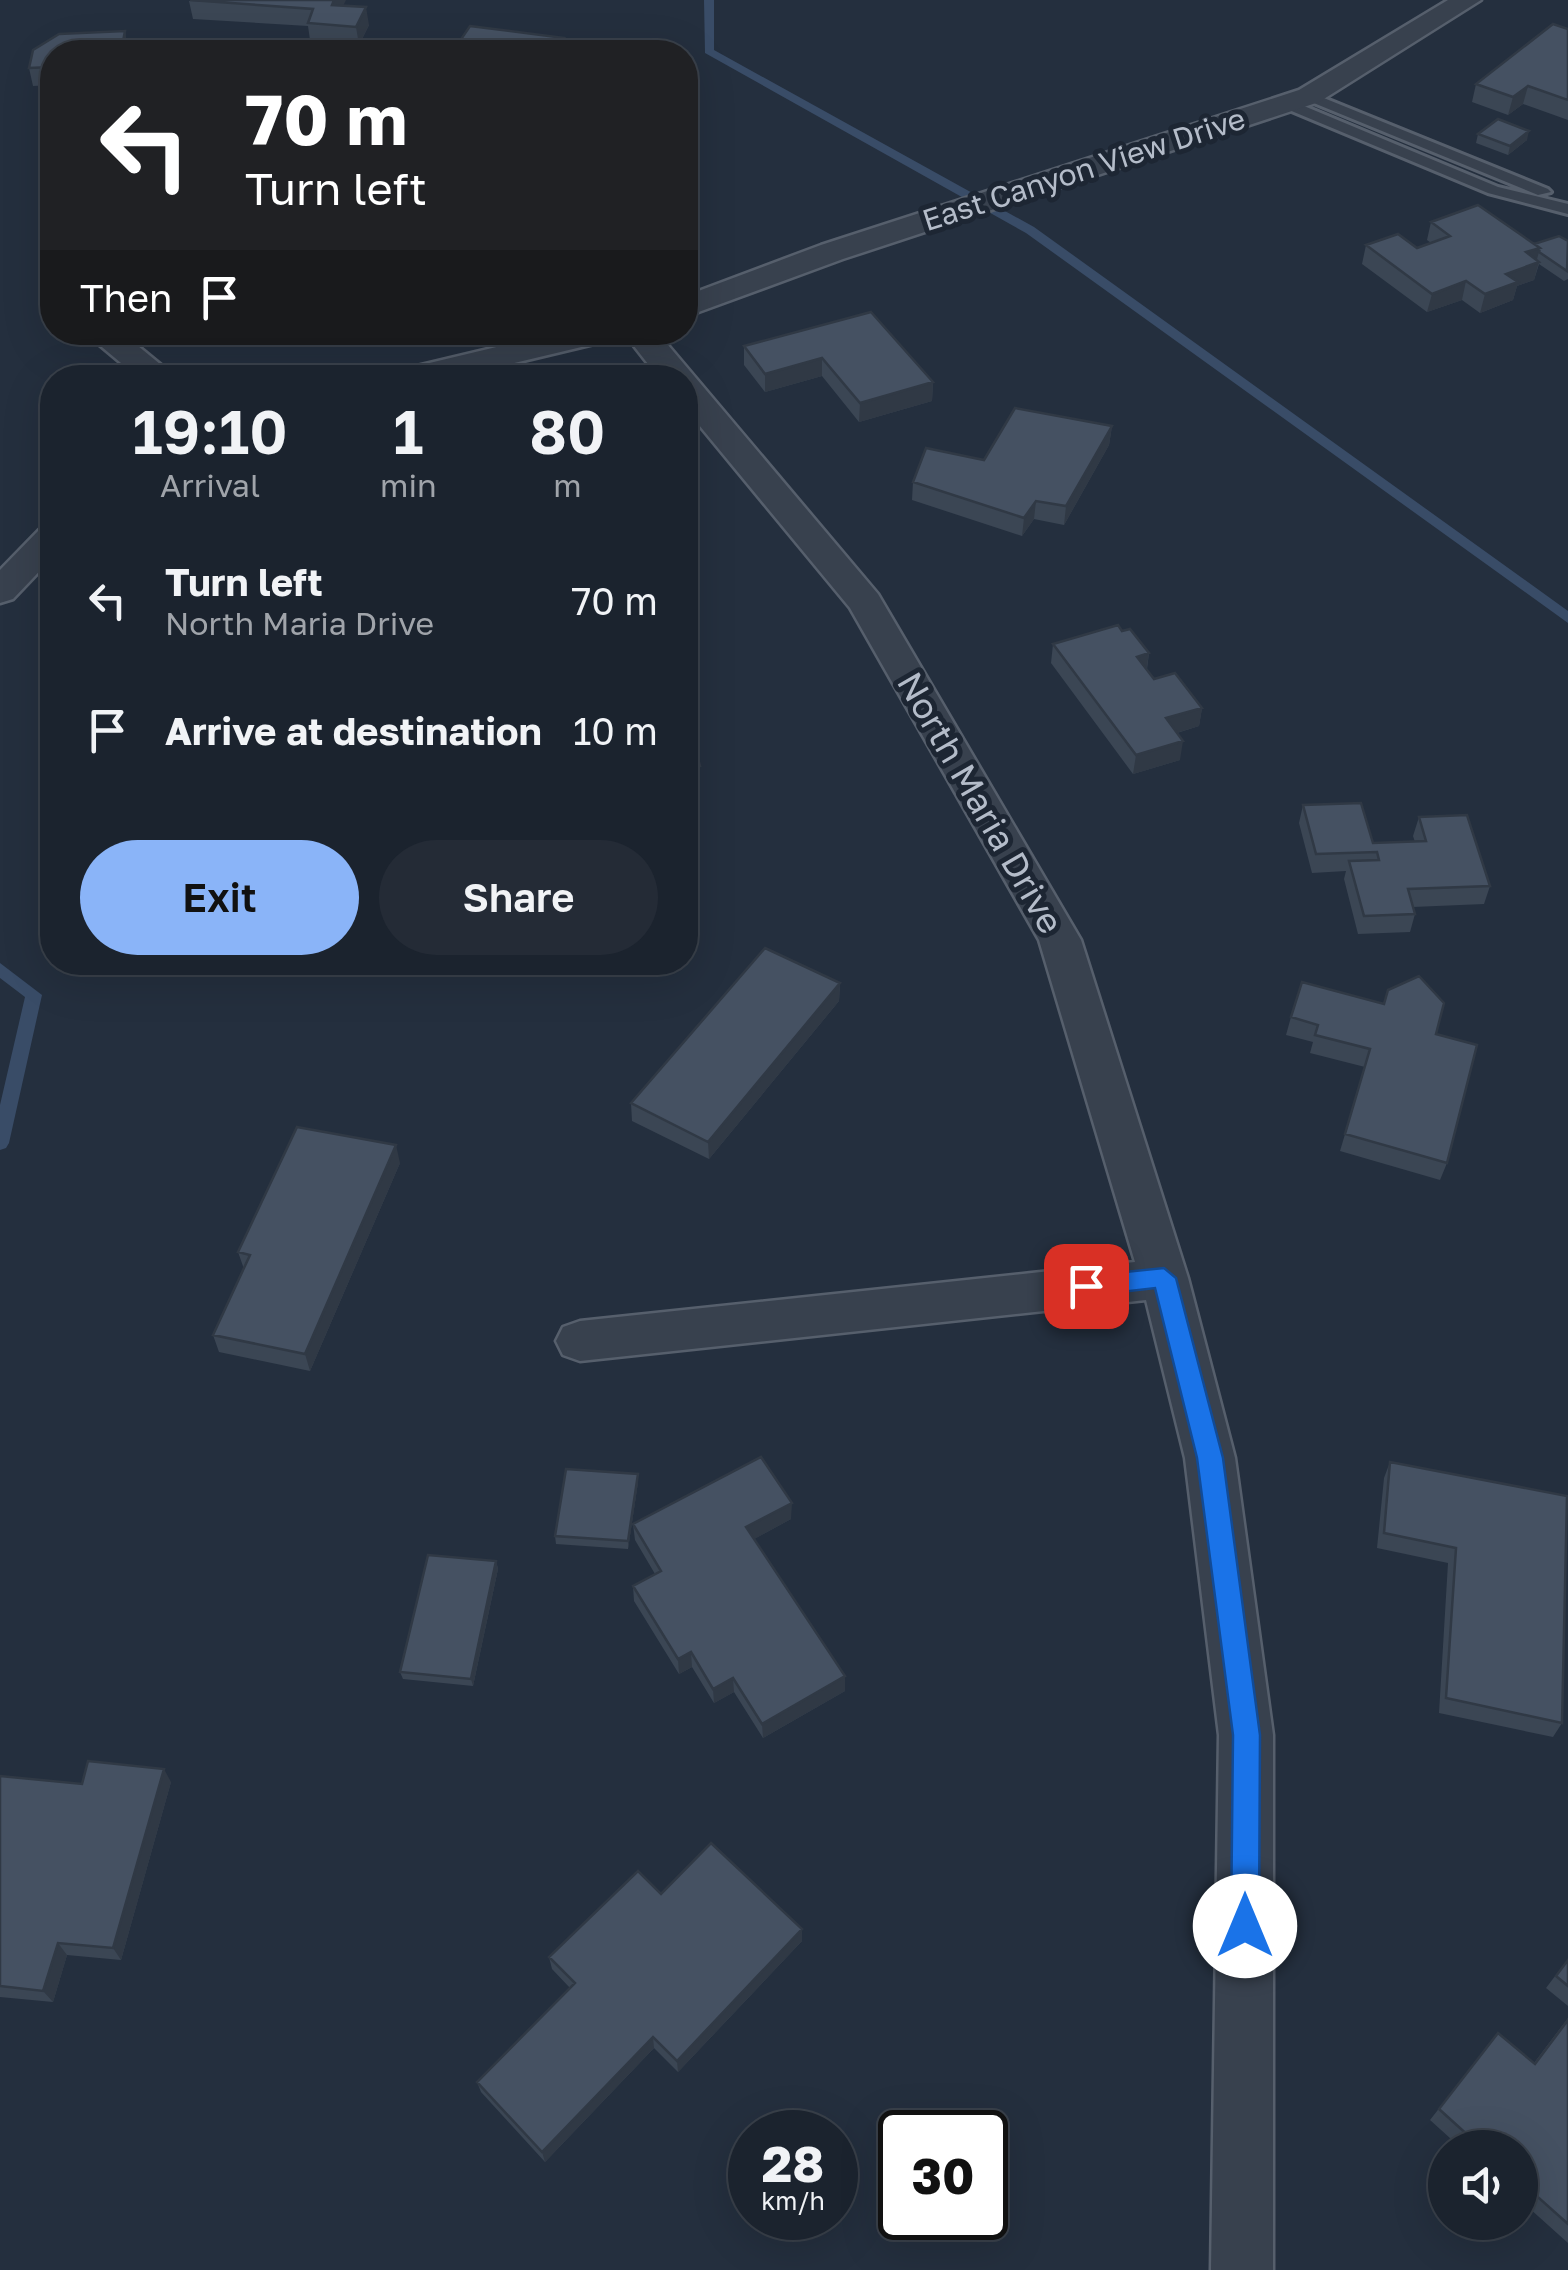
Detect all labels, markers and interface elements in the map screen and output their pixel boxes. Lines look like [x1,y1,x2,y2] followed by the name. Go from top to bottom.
[245,76,407,160] text: 70 m
[80,80,210,210] icon: left
[918,100,1250,238] street label: East Canyon View Drive
[245,161,427,215] text: Turn left
[192,270,247,325] icon: arrive
[80,275,172,320] text: Then
[133,395,287,467] text: 19:10
[393,395,424,467] text: 1
[529,395,605,467] text: 80
[160,466,260,504] text: Arrival
[380,466,437,504] text: min
[553,466,581,504] text: m
[165,559,323,604] text: Turn left
[80,573,135,628] icon: left
[571,578,658,623] text: 70 m
[165,604,434,642] text: North Maria Drive
[889,665,1073,940] street label: North Maria Drive
[80,703,135,758] icon: arrive
[165,708,542,753] text: Arrive at destination
[573,708,658,753] text: 10 m
[80,840,359,955] button: Exit
[379,840,658,955] button: Share
[1044,1244,1129,1329] pin
[1059,1259,1114,1314] icon: arrive
[1193,1874,1297,1978] position arrow
[878,2110,1008,2240] speed limit sign: 30
[1428,2130,1538,2240] map controls
[1428,2130,1538,2240] button: sound
[762,2133,824,2193] text: 28
[761,2185,825,2216] text: km/h

